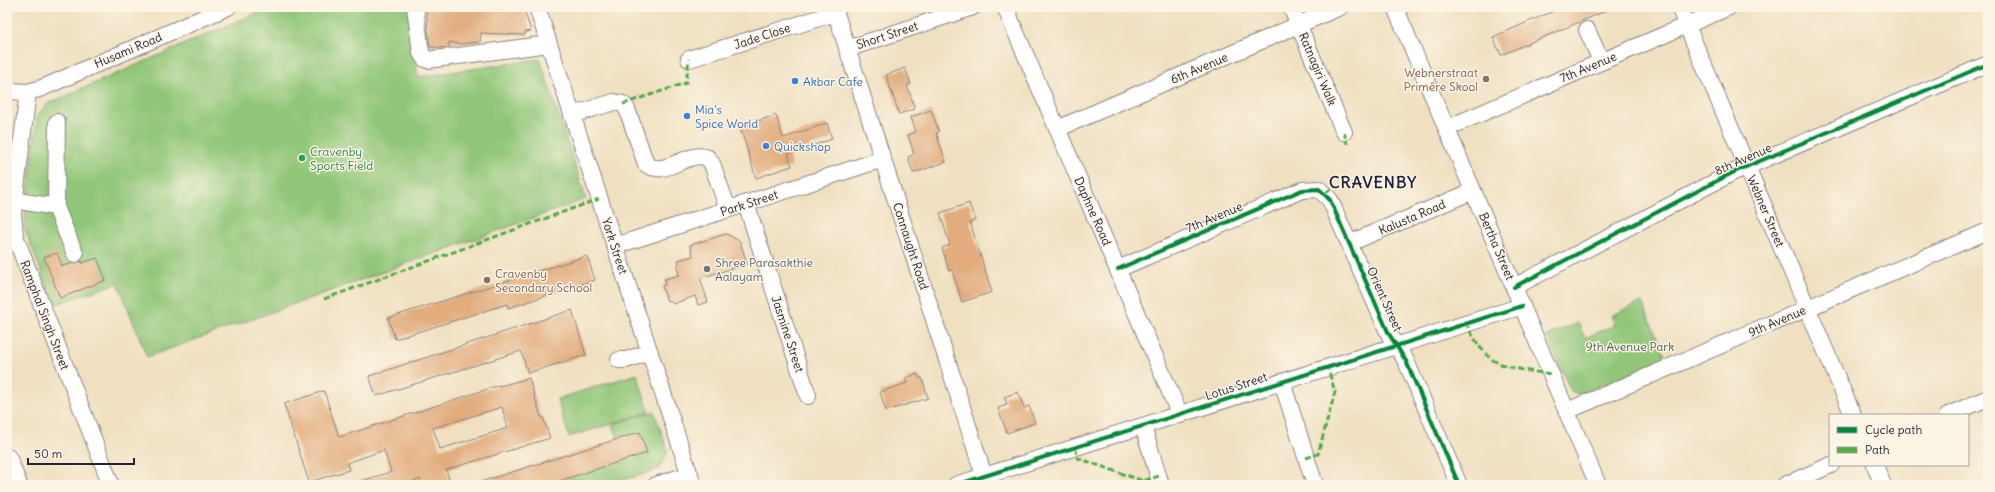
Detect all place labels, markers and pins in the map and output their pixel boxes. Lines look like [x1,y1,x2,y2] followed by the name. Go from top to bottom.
[1403,65,1478,94] place label: Webnerstraat Primêre Skool
[803,74,863,89] place label: Akbar Cafe
[1481,74,1491,84] marker: Webnerstraat Primêre Skool
[790,76,800,86] marker: Akbar Cafe
[695,102,758,131] place label: Mia's Spice World
[682,111,692,121] marker: Mia's Spice World
[774,139,831,154] place label: Quickshop
[761,141,771,151] marker: Quickshop
[310,144,373,173] place label: Cravenby Sports Field
[297,153,307,163] marker: Cravenby Sports Field
[715,255,813,284] place label: Shree Parasakthie Aalayam
[702,264,712,274] marker: Shree Parasakthie Aalayam
[495,266,592,295] place label: Cravenby Secondary School
[482,275,492,285] marker: Cravenby Secondary School

